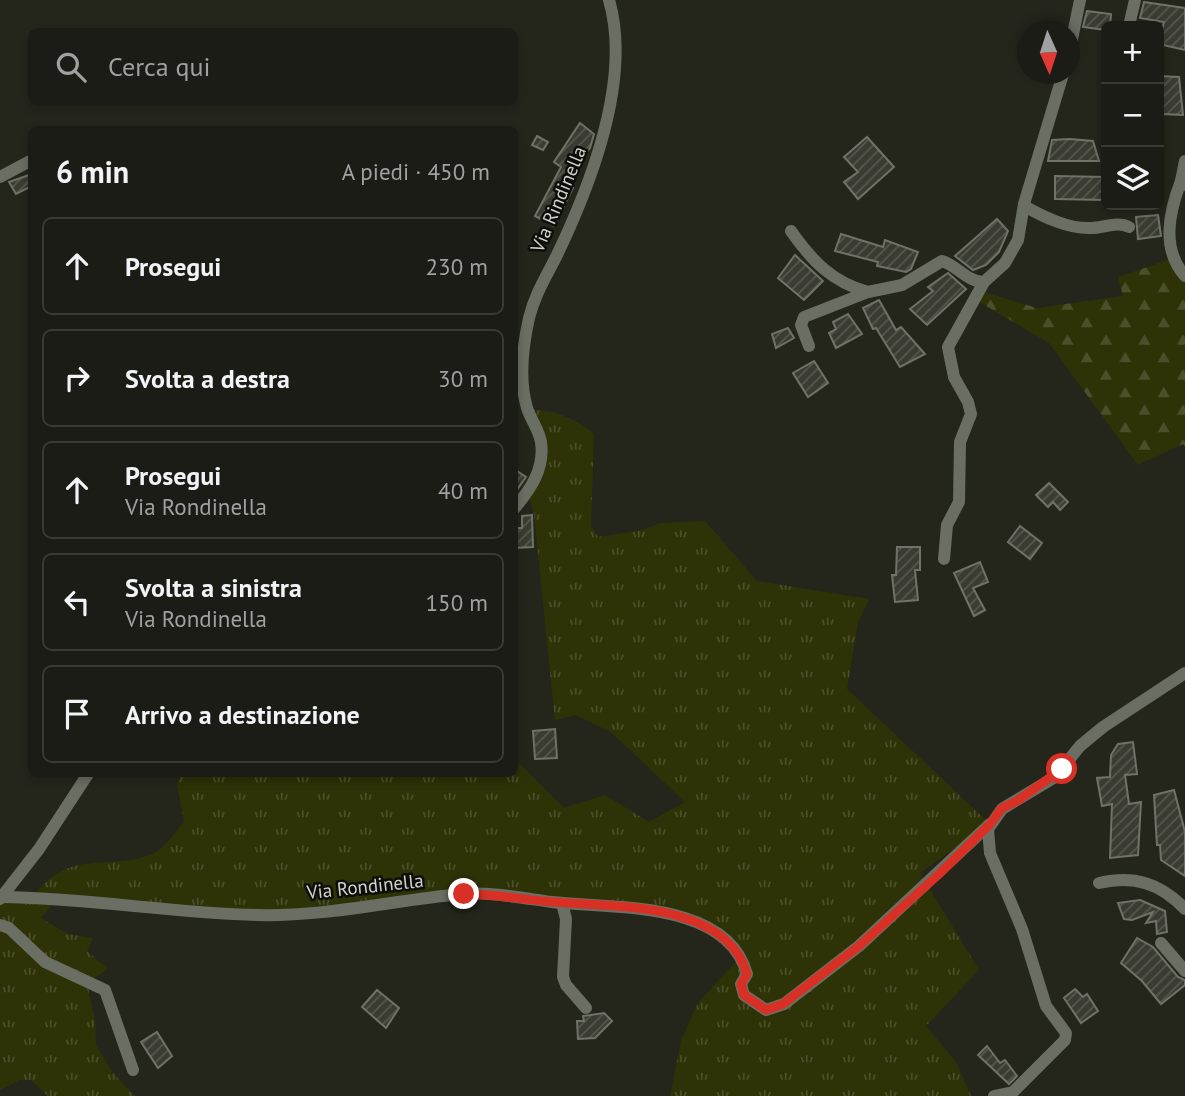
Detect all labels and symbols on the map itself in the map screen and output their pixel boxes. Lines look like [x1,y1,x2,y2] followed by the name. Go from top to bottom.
[1017,21,1080,84] north arrow
[524,142,591,257] street label: Via Rindinella
[1046,753,1077,784] route start
[304,868,425,904] street label: Via Rondinella
[448,878,479,909] route end

